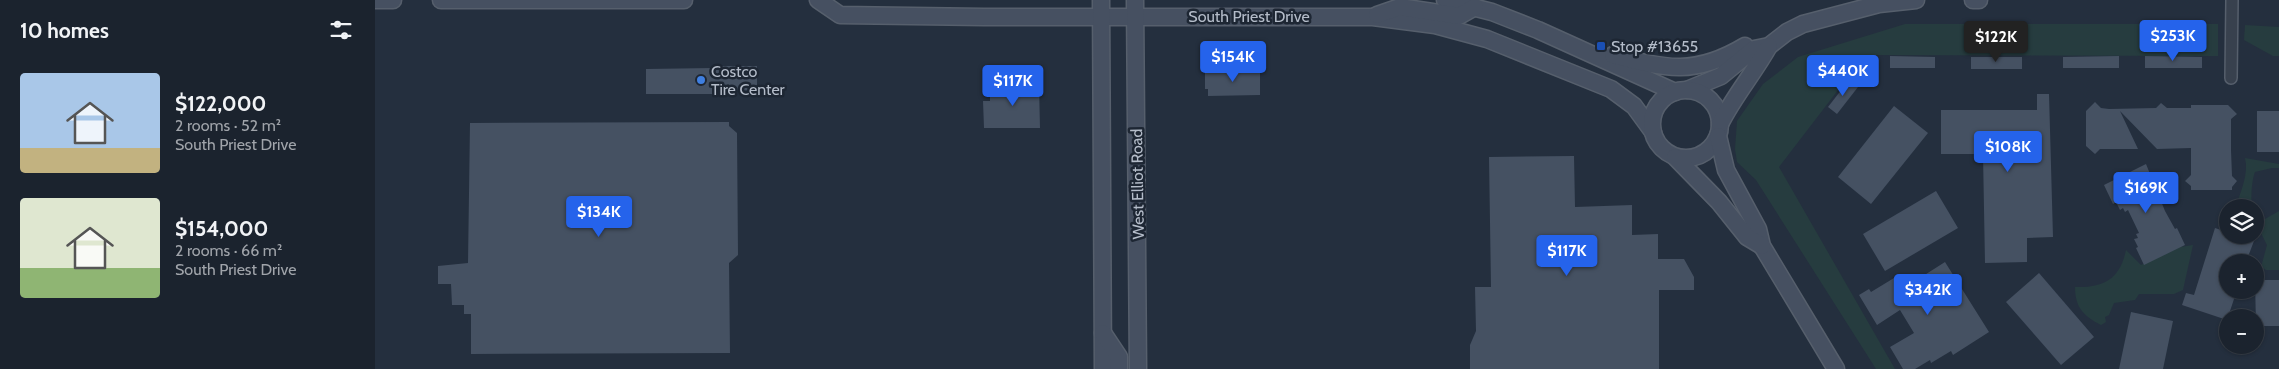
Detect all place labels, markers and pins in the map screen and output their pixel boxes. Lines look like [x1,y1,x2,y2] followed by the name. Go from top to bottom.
[1961,20,2031,63] pin: $122K
[2138,20,2208,62] pin: $253K
[1611,37,1698,56] place label: Stop #13655
[1595,40,1607,52] marker: Stop #13655
[1198,41,1268,83] pin: $154K
[1808,54,1878,97] pin: $440K
[711,62,786,99] place label: Costco Tire Center
[978,64,1048,107] pin: $117K
[695,74,707,86] marker: Costco Tire Center
[1973,130,2043,173] pin: $108K
[2111,172,2181,214] pin: $169K
[564,196,634,238] pin: $134K
[1532,234,1602,277] pin: $117K
[1893,274,1963,316] pin: $342K

